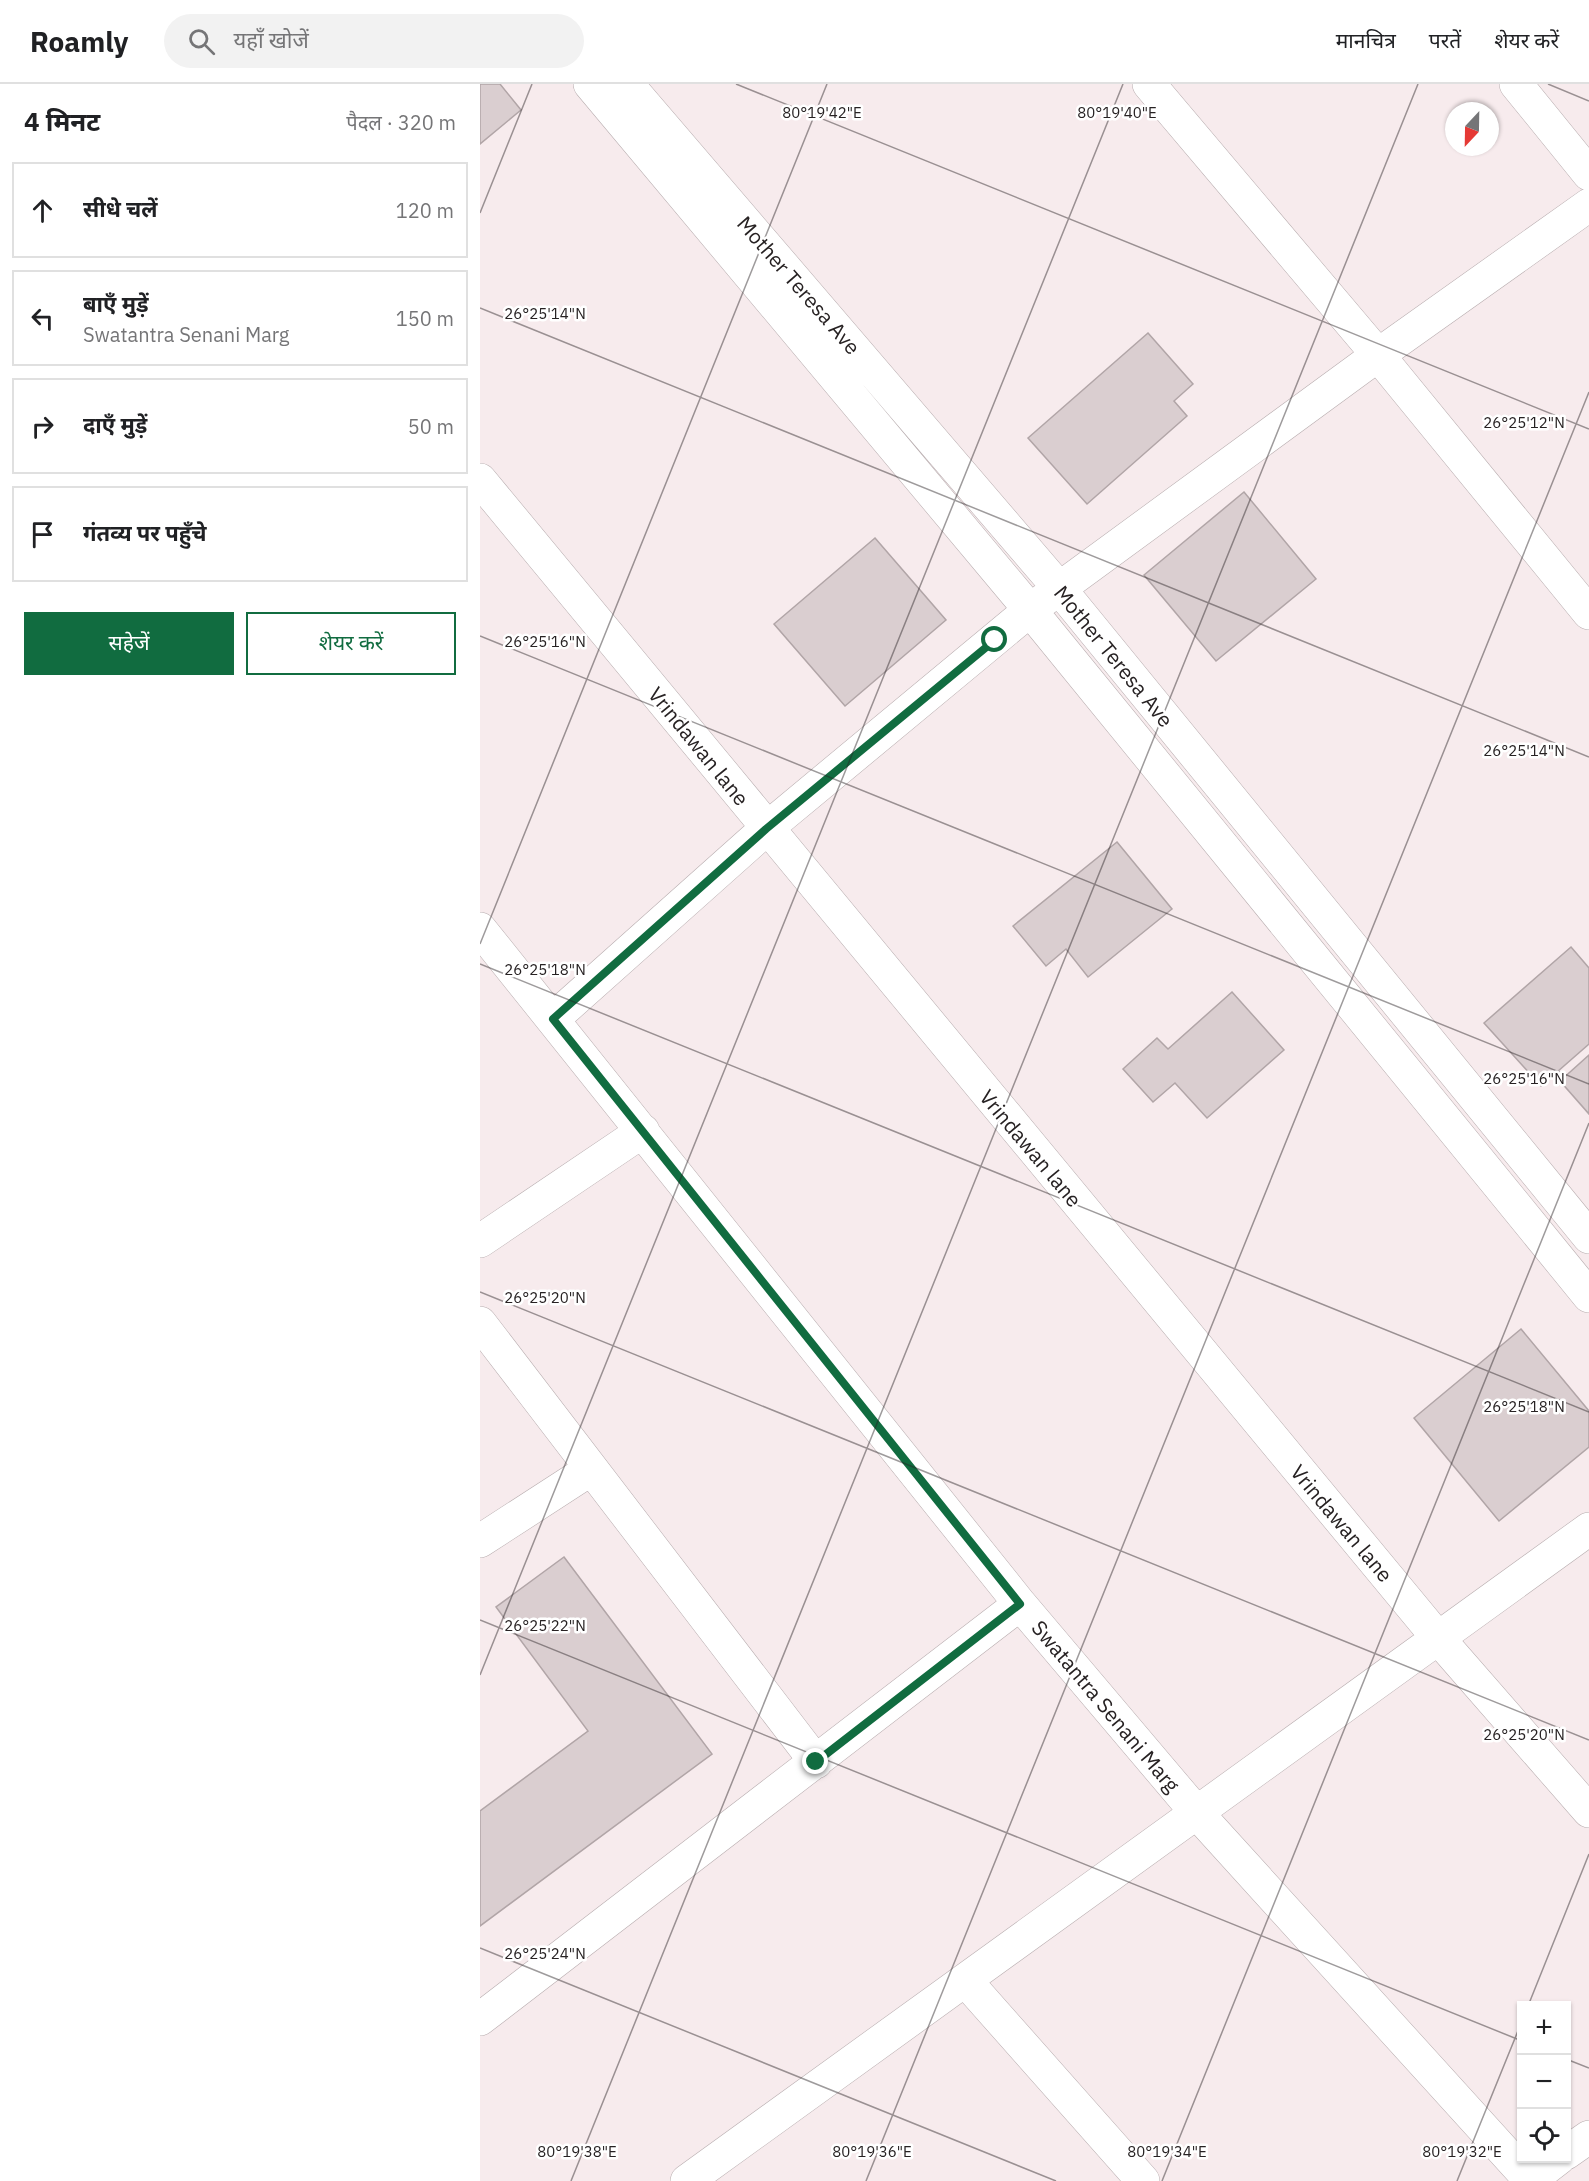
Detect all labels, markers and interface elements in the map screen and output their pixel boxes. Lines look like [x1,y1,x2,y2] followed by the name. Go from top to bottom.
[164,14,584,68] search box
[30,23,128,60] text: Roamly
[185,25,218,58] icon: search
[233,25,309,54] text: यहाँ खोजें
[1336,26,1396,54] text: मानचित्र
[1429,26,1461,54] text: परतें
[1494,26,1559,54] text: शेयर करें
[1445,102,1499,156] north arrow
[782,103,862,122] text: 80°19'42"E
[1077,103,1157,122] text: 80°19'40"E
[24,104,100,138] text: 4 मिनट
[346,109,456,136] text: पैदल · 320 m
[26,194,59,227] icon: ahead
[83,194,158,223] text: सीधे चलें
[396,197,454,224] text: 120 m
[731,210,867,360] street label: Mother Teresa Ave
[83,289,149,318] text: बाएँ मुड़ें
[26,302,59,335] icon: left
[504,304,586,323] text: 26°25'14"N
[396,305,454,332] text: 150 m
[83,321,289,348] text: Swatantra Senani Marg
[26,410,59,443] icon: right
[83,410,147,439] text: दाएँ मुड़ें
[408,413,454,440] text: 50 m
[1483,413,1565,432] text: 26°25'12"N
[26,518,59,551] icon: arrive
[83,518,207,547] text: गंतव्य पर पहुँचे
[1048,579,1180,733] street label: Mother Teresa Ave
[24,612,234,675] button: सहेजें
[246,612,456,675] button: शेयर करें
[981,626,1007,652] route start
[504,632,586,651] text: 26°25'16"N
[642,681,756,811] street label: Vrindawan lane
[1483,741,1565,760] text: 26°25'14"N
[504,960,586,979] text: 26°25'18"N
[1483,1069,1565,1088] text: 26°25'16"N
[974,1083,1088,1213] street label: Vrindawan lane
[504,1288,586,1307] text: 26°25'20"N
[1483,1397,1565,1416] text: 26°25'18"N
[1285,1458,1399,1588] street label: Vrindawan lane
[1026,1614,1186,1798] street label: Swatantra Senani Marg
[504,1616,586,1635] text: 26°25'22"N
[1483,1725,1565,1744] text: 26°25'20"N
[802,1748,828,1774] route end
[504,1944,586,1963] text: 26°25'24"N
[1517,2001,1571,2163] map controls
[1517,2001,1571,2055] button: +
[1517,2055,1571,2109] button: −
[1517,2109,1571,2163] button: locate
[537,2142,617,2161] text: 80°19'38"E
[832,2142,912,2161] text: 80°19'36"E
[1127,2142,1207,2161] text: 80°19'34"E
[1422,2142,1502,2161] text: 80°19'32"E

